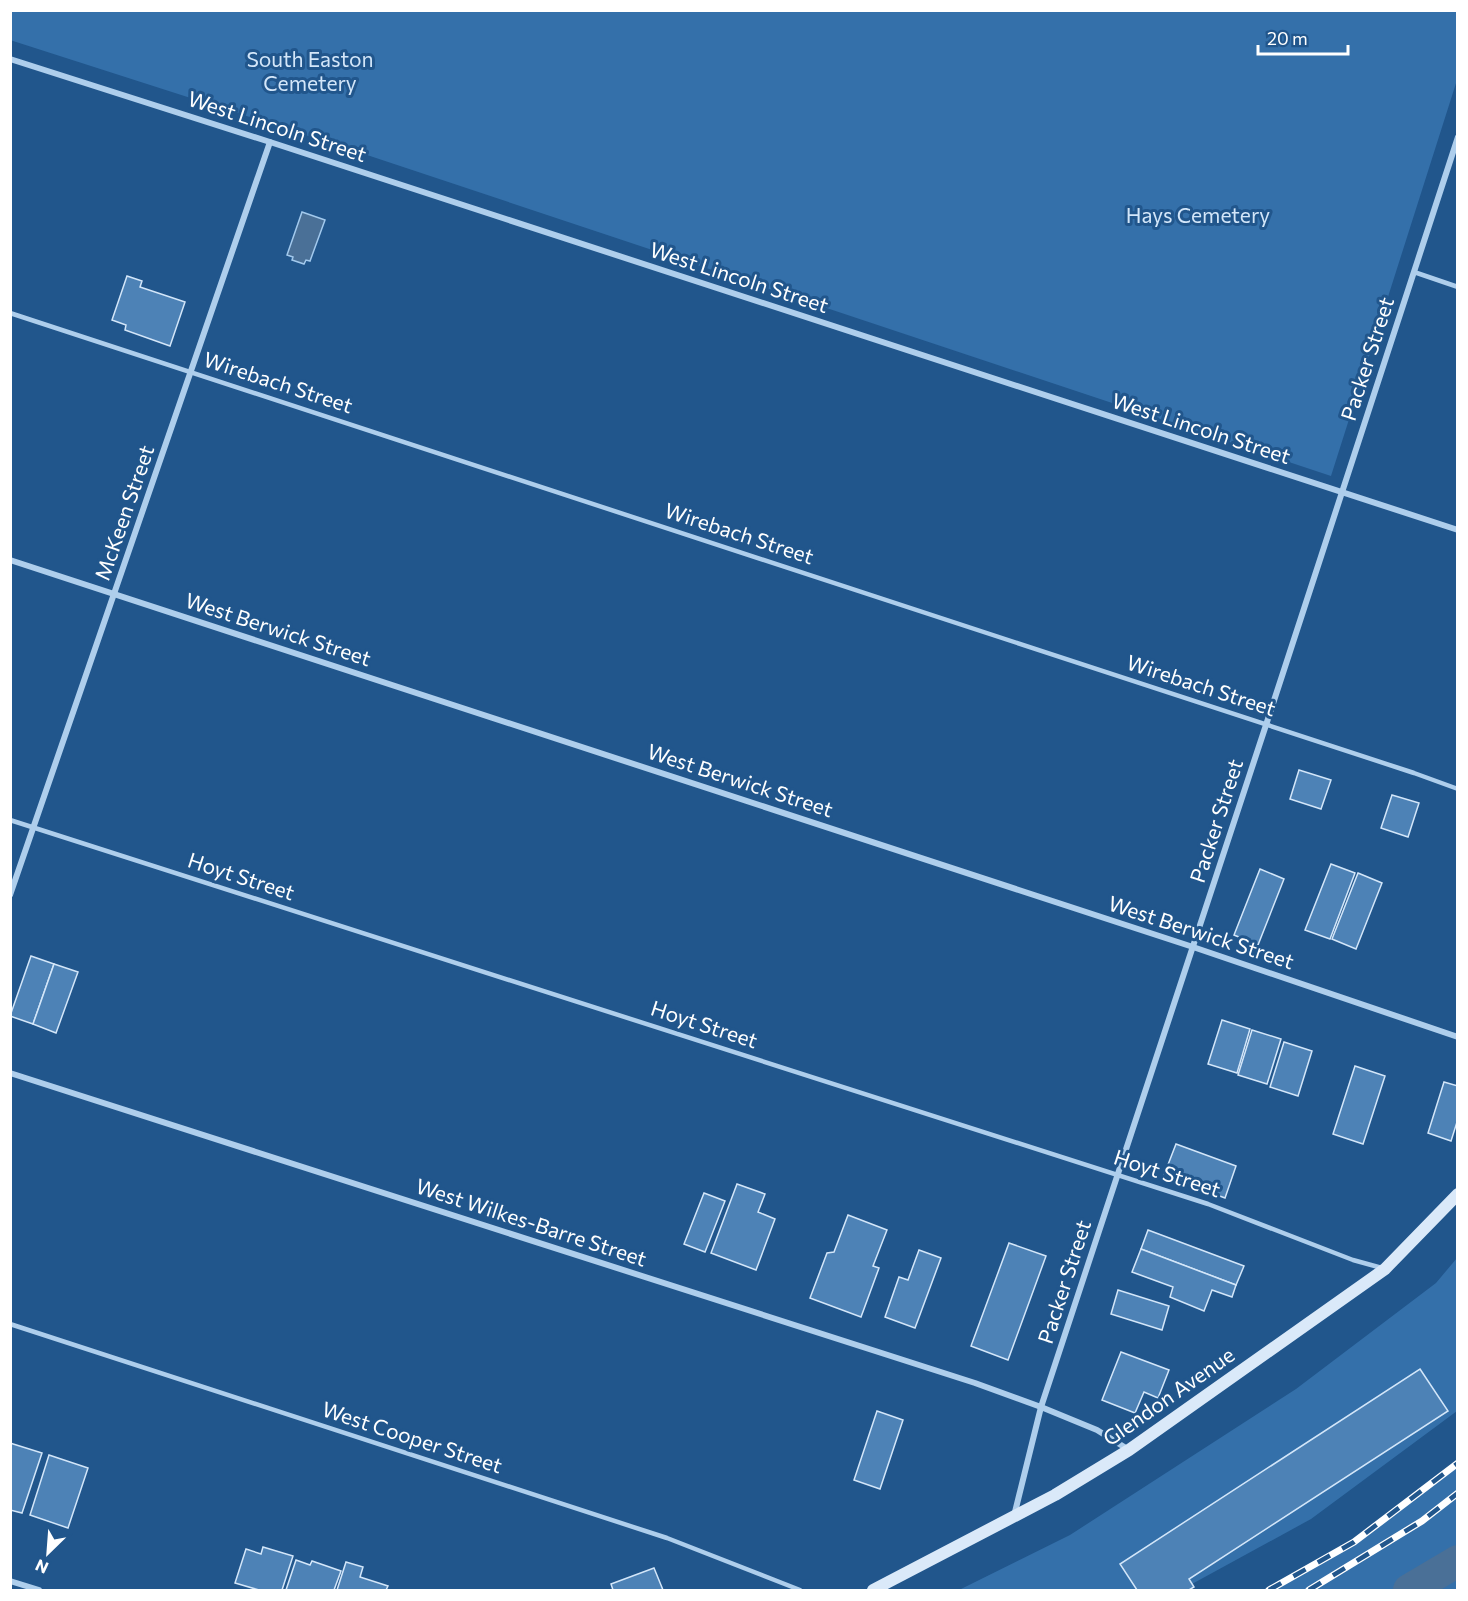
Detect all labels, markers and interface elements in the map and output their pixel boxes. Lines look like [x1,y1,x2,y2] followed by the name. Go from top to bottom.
[1258,18,1348,56] scale bar
[1267,27,1308,49] text: 20 m
[246,46,374,95] park label: South Easton Cemetery
[185,85,370,166] street label: West Lincoln Street
[1126,202,1270,227] park label: Hays Cemetery
[647,236,832,317] street label: West Lincoln Street
[1335,294,1398,423] street label: Packer Street
[201,346,356,417] street label: Wirebach Street
[1109,387,1294,468] street label: West Lincoln Street
[89,442,158,583] street label: McKeen Street
[662,497,817,568] street label: Wirebach Street
[183,587,374,670] street label: West Berwick Street
[1124,649,1279,720] street label: Wirebach Street
[645,738,836,821] street label: West Berwick Street
[1184,756,1247,885] street label: Packer Street
[185,847,298,905] street label: Hoyt Street
[1106,890,1297,973] street label: West Berwick Street
[648,995,761,1053] street label: Hoyt Street
[1111,1144,1224,1202] street label: Hoyt Street
[413,1172,650,1271] street label: West Wilkes-Barre Street
[1032,1217,1095,1346] street label: Packer Street
[1098,1341,1239,1450] street label: Glendon Avenue
[319,1396,506,1477] street label: West Cooper Street
[18,1523,78,1583] north arrow
[32,1556,51,1578] text: N

